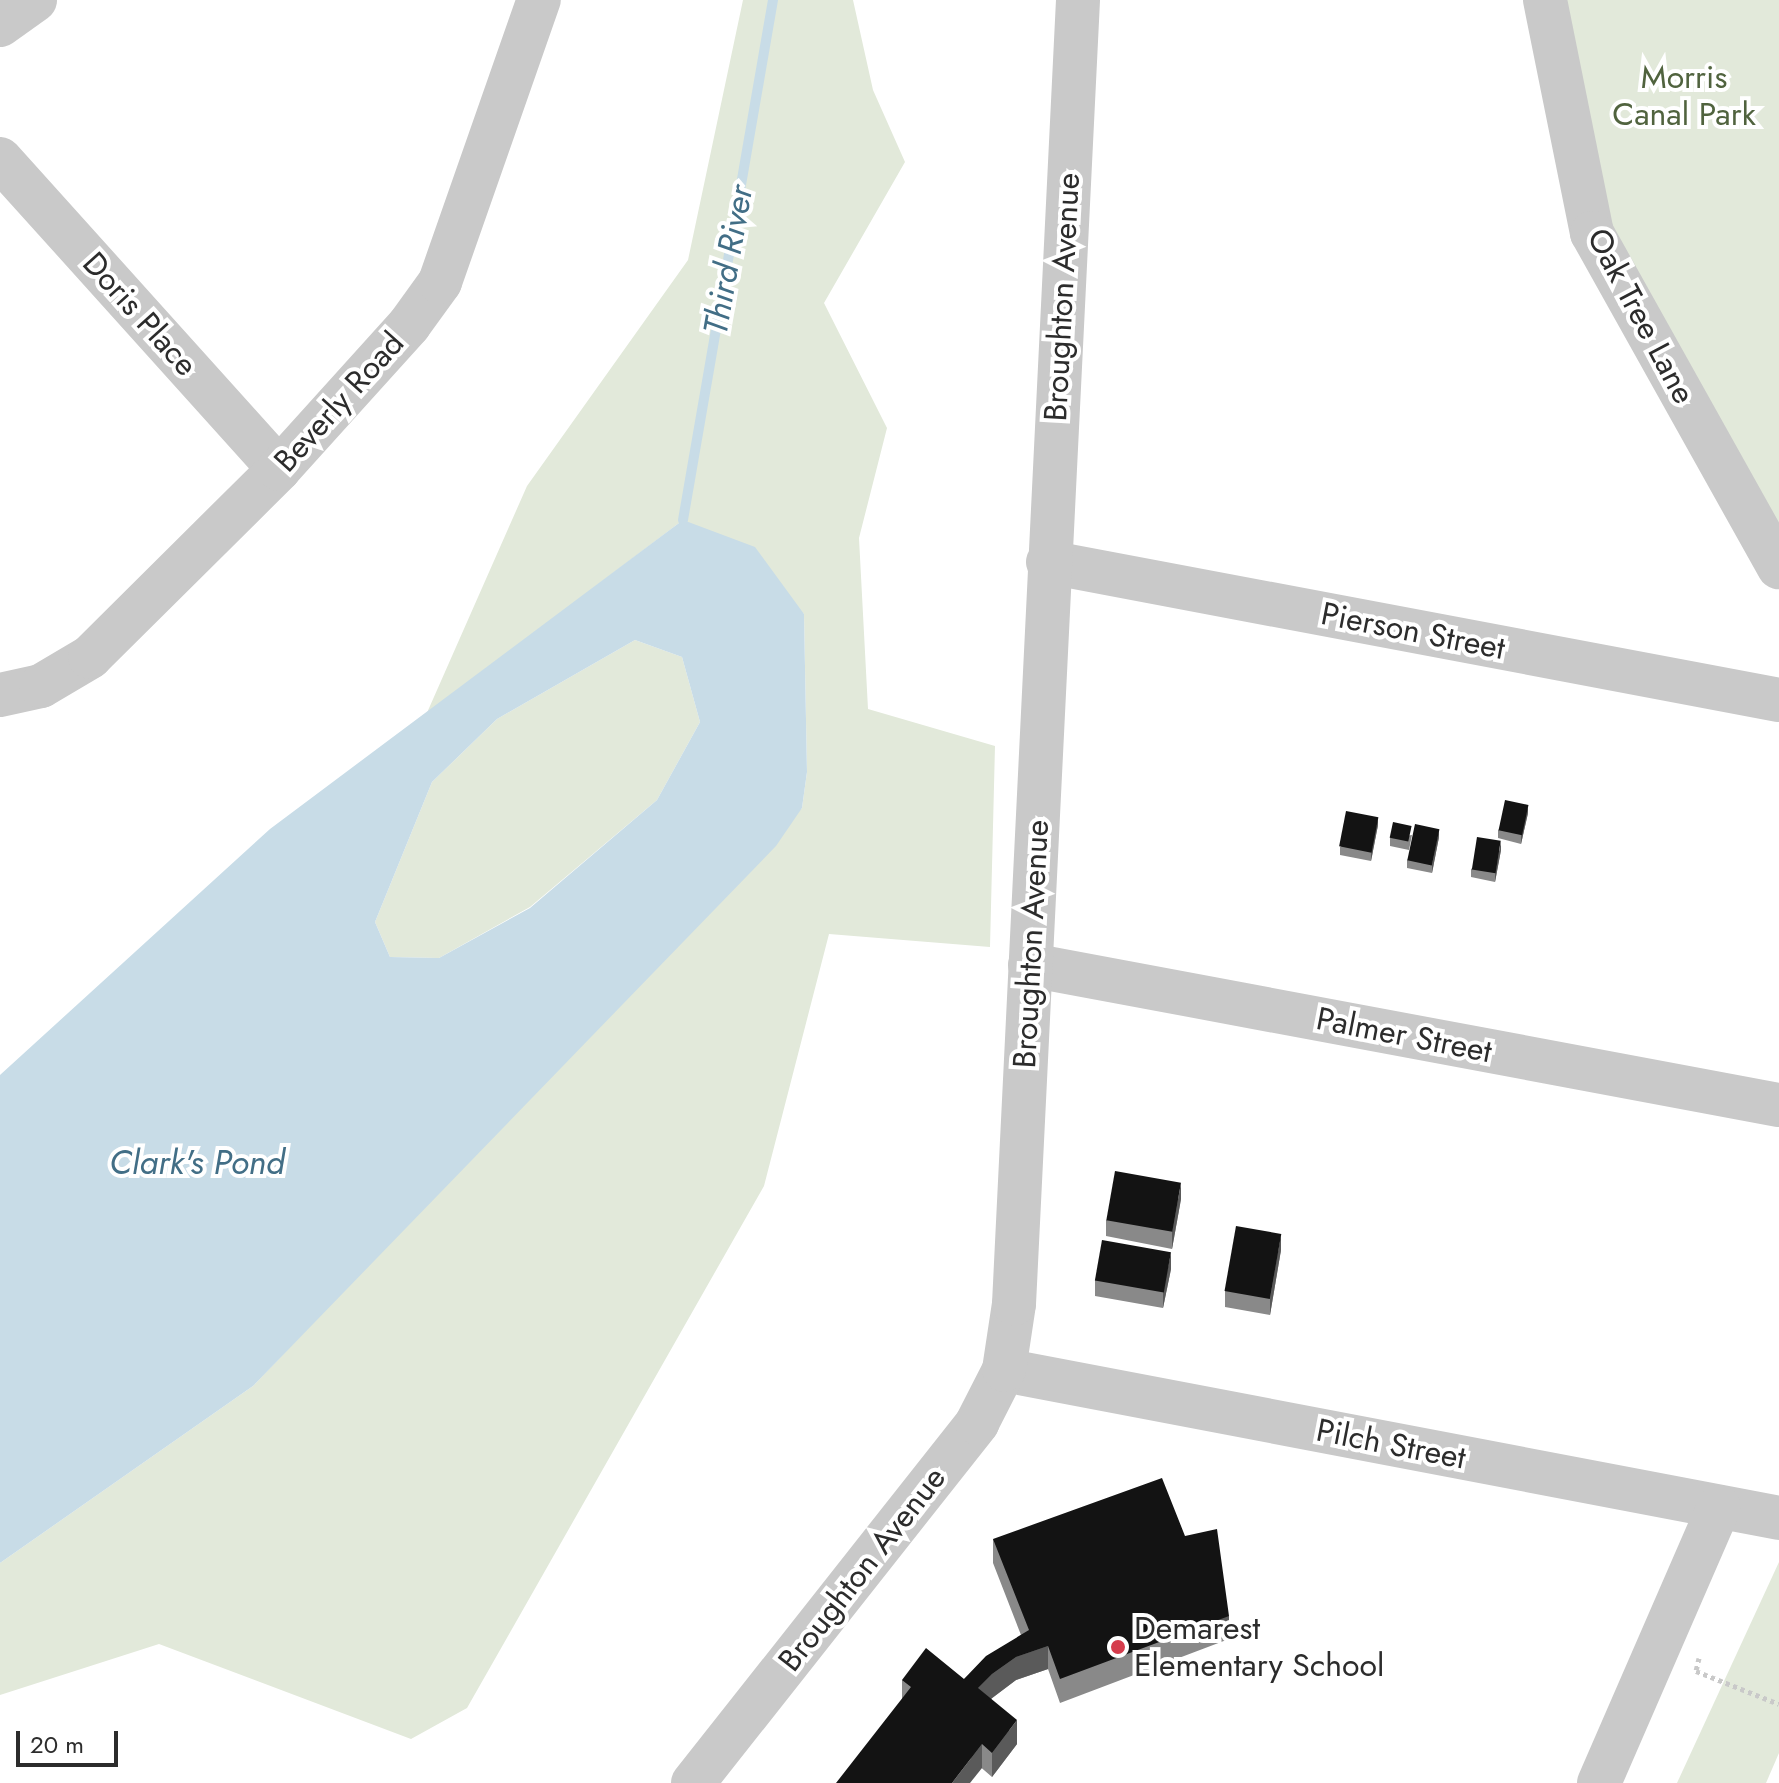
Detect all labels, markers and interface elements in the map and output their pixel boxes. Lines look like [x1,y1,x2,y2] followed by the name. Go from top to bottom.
[1612,59,1756,134] park label: Morris Canal Park
[1036,172,1088,422] street label: Broughton Avenue
[695,182,761,338] water label: Third River
[1579,222,1703,410] street label: Oak Tree Lane
[75,244,205,384] street label: Doris Place
[266,324,412,480] street label: Beverly Road
[1318,594,1508,668] street label: Pierson Street
[1005,819,1057,1069] street label: Broughton Avenue
[1313,999,1495,1071] street label: Palmer Street
[109,1143,285,1183] water label: Clark's Pond
[1313,1411,1469,1477] street label: Pilch Street
[770,1459,954,1679] street label: Broughton Avenue
[1134,1610,1384,1685] place label: Demarest Elementary School
[1109,1638,1127,1656] marker: Demarest Elementary School
[20,1715,122,1765] scale bar
[30,1727,84,1762] text: 20 m

